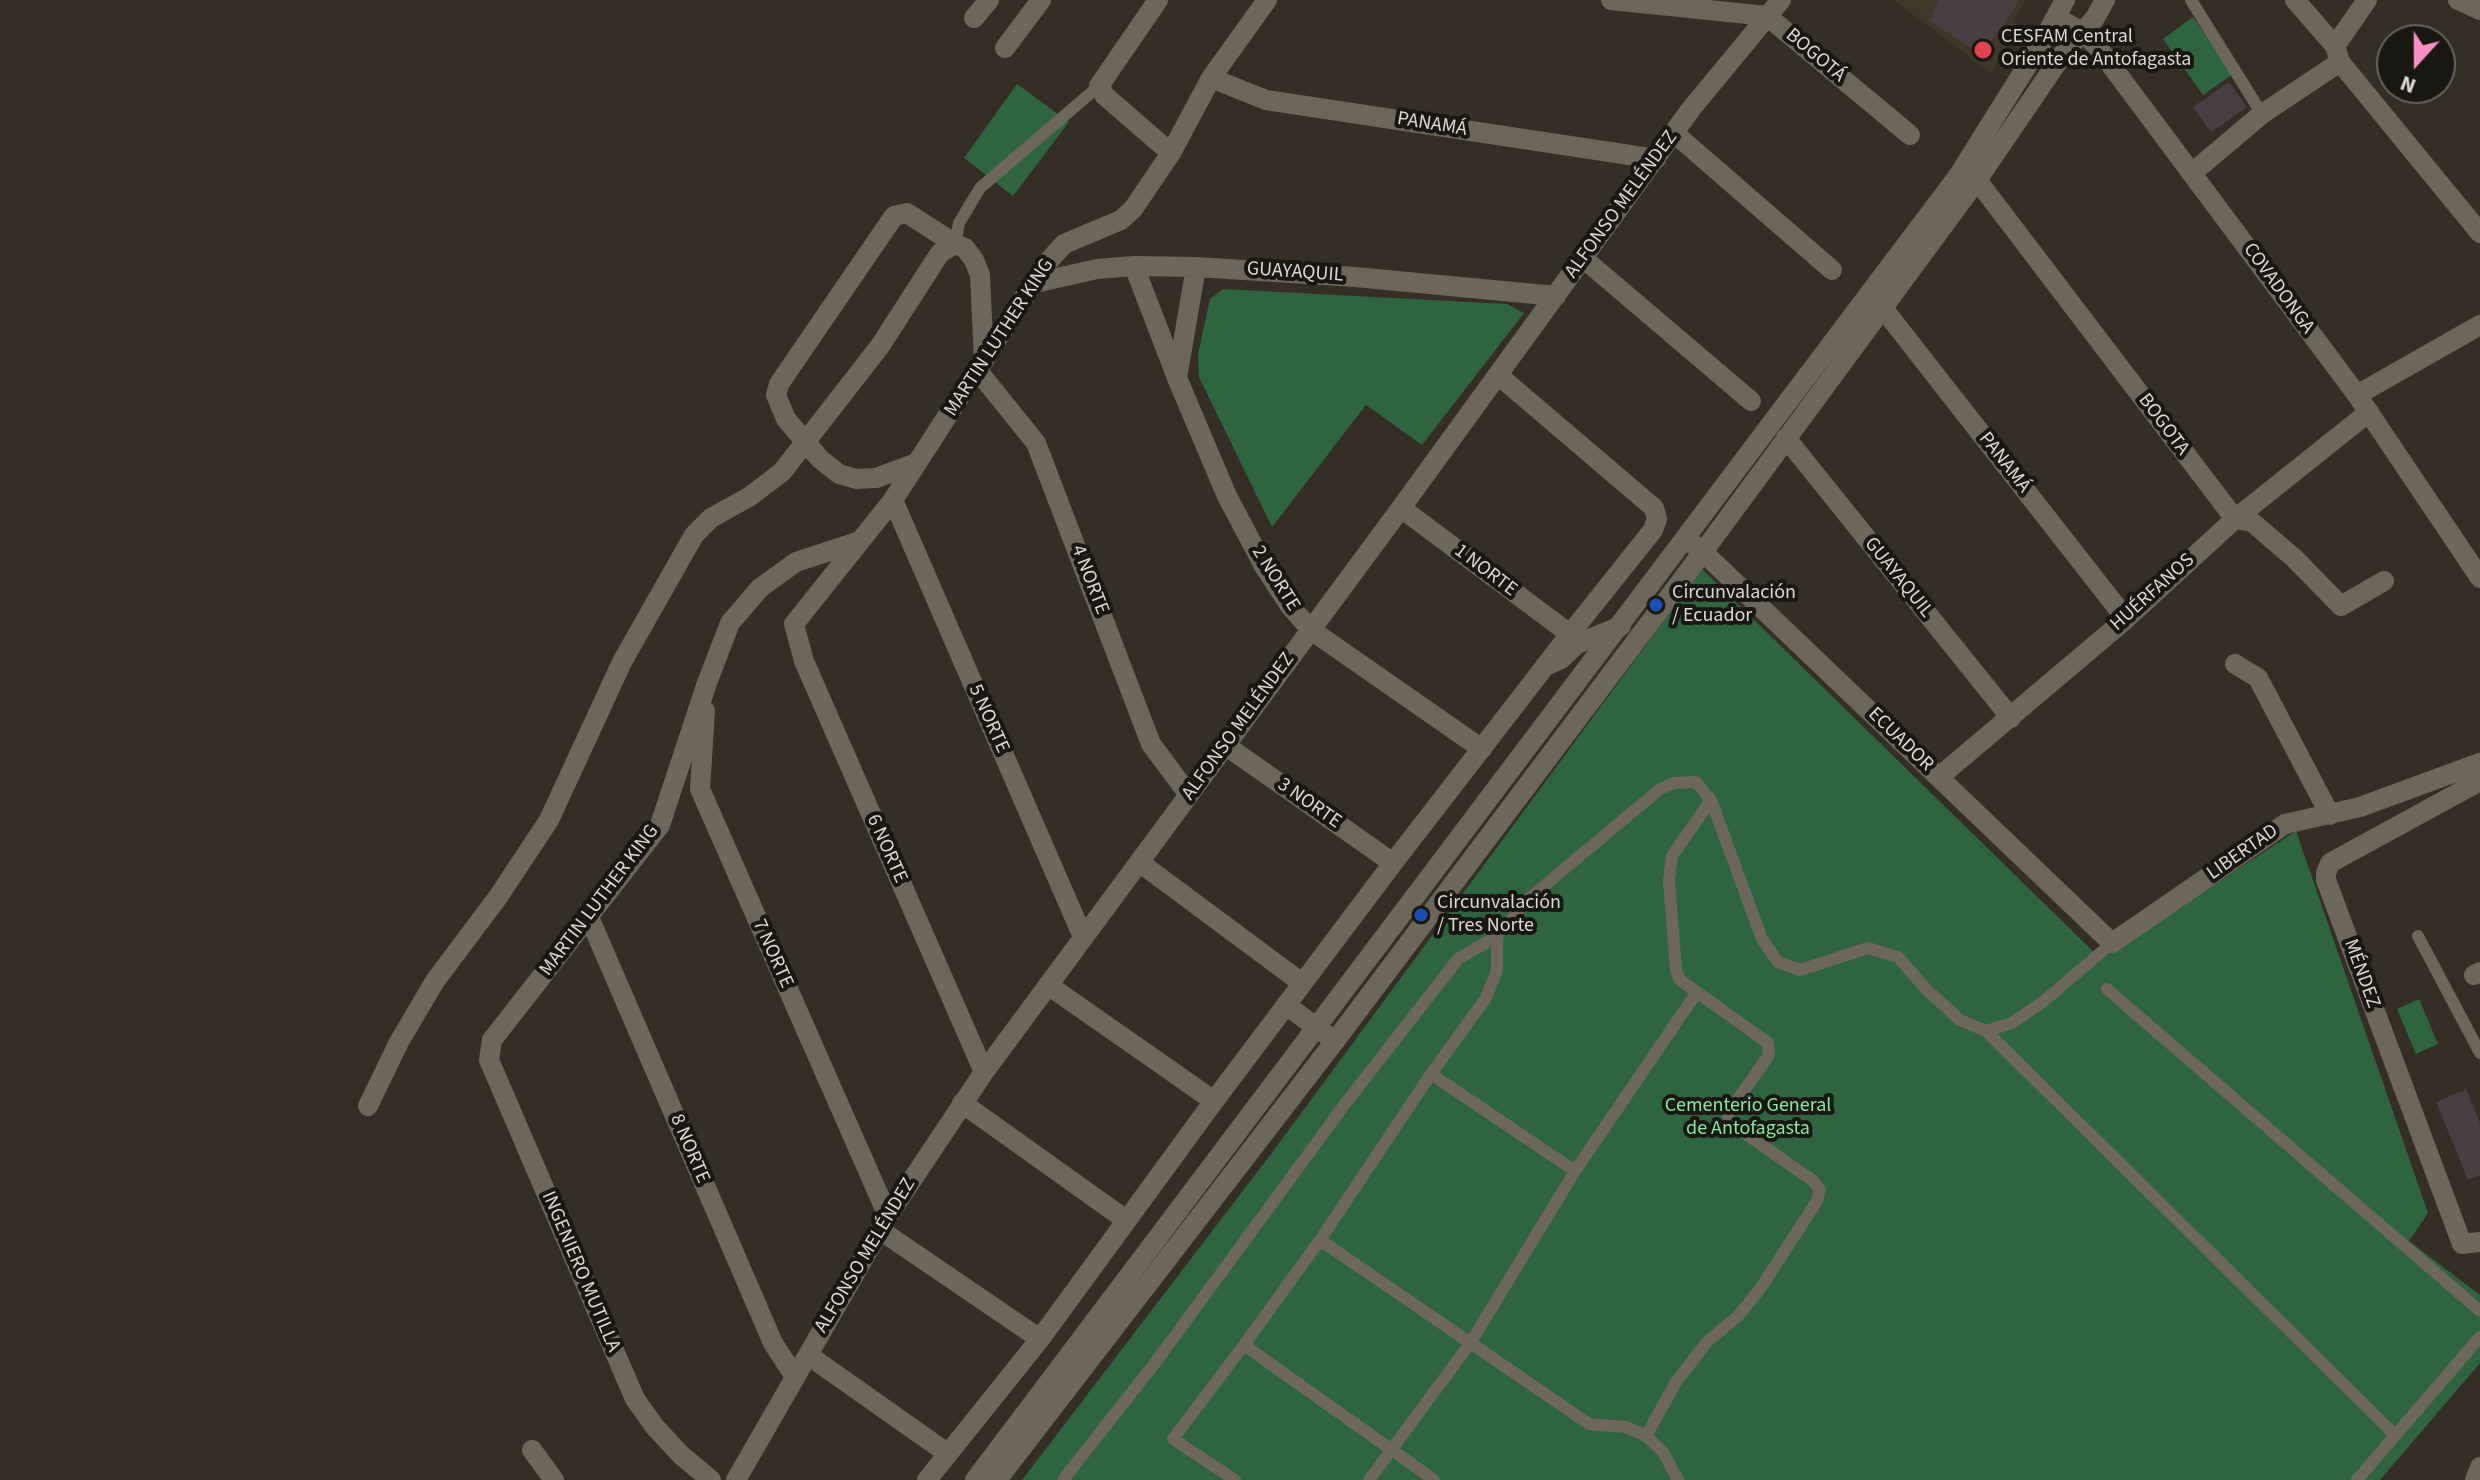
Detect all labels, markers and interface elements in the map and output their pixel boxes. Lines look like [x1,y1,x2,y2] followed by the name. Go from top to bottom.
[1780,24,1850,88] street label: BOGOTÁ
[2376,24,2456,104] north arrow
[2001,26,2191,73] place label: CESFAM Central Oriente de Antofagasta
[1972,39,1994,61] marker: CESFAM Central Oriente de Antofagasta
[2396,67,2421,102] text: N
[1395,108,1469,142] street label: PANAMÁ
[1560,127,1684,283] street label: ALFONSO MELÉNDEZ
[2237,239,2319,339] street label: COVADONGA
[940,255,1060,421] street label: MARTIN LUTHER KING
[1246,258,1344,288] street label: GUAYAQUIL
[2132,389,2194,461] street label: BOGOTA
[1973,428,2035,498] street label: PANAMÁ
[1858,533,1938,623] street label: GUAYAQUIL
[1449,540,1521,602] street label: 1 NORTE
[1065,542,1113,618] street label: 4 NORTE
[1246,542,1304,616] street label: 2 NORTE
[2106,549,2200,637] street label: HUÉRFANOS
[1672,582,1796,629] place label: Circunvalación / Ecuador
[1647,596,1665,614] marker: Circunvalación / Ecuador
[1177,649,1301,805] street label: ALFONSO MELÉNDEZ
[962,681,1014,757] street label: 5 NORTE
[1862,703,1938,777] street label: ECUADOR
[1272,773,1346,835] street label: 3 NORTE
[860,811,912,887] street label: 6 NORTE
[2203,820,2283,886] street label: LIBERTAD
[535,821,665,981] street label: MARTIN LUTHER KING
[1437,892,1561,939] place label: Circunvalación / Tres Norte
[1412,906,1430,924] marker: Circunvalación / Tres Norte
[746,916,798,992] street label: 7 NORTE
[2337,936,2385,1012] street label: MÉNDEZ
[1665,1095,1831,1142] park label: Cementerio General de Antofagasta
[664,1111,714,1187] street label: 8 NORTE
[810,1174,922,1338] street label: ALFONSO MELÉNDEZ
[535,1188,625,1356] street label: INGENIERO MUTILLA

